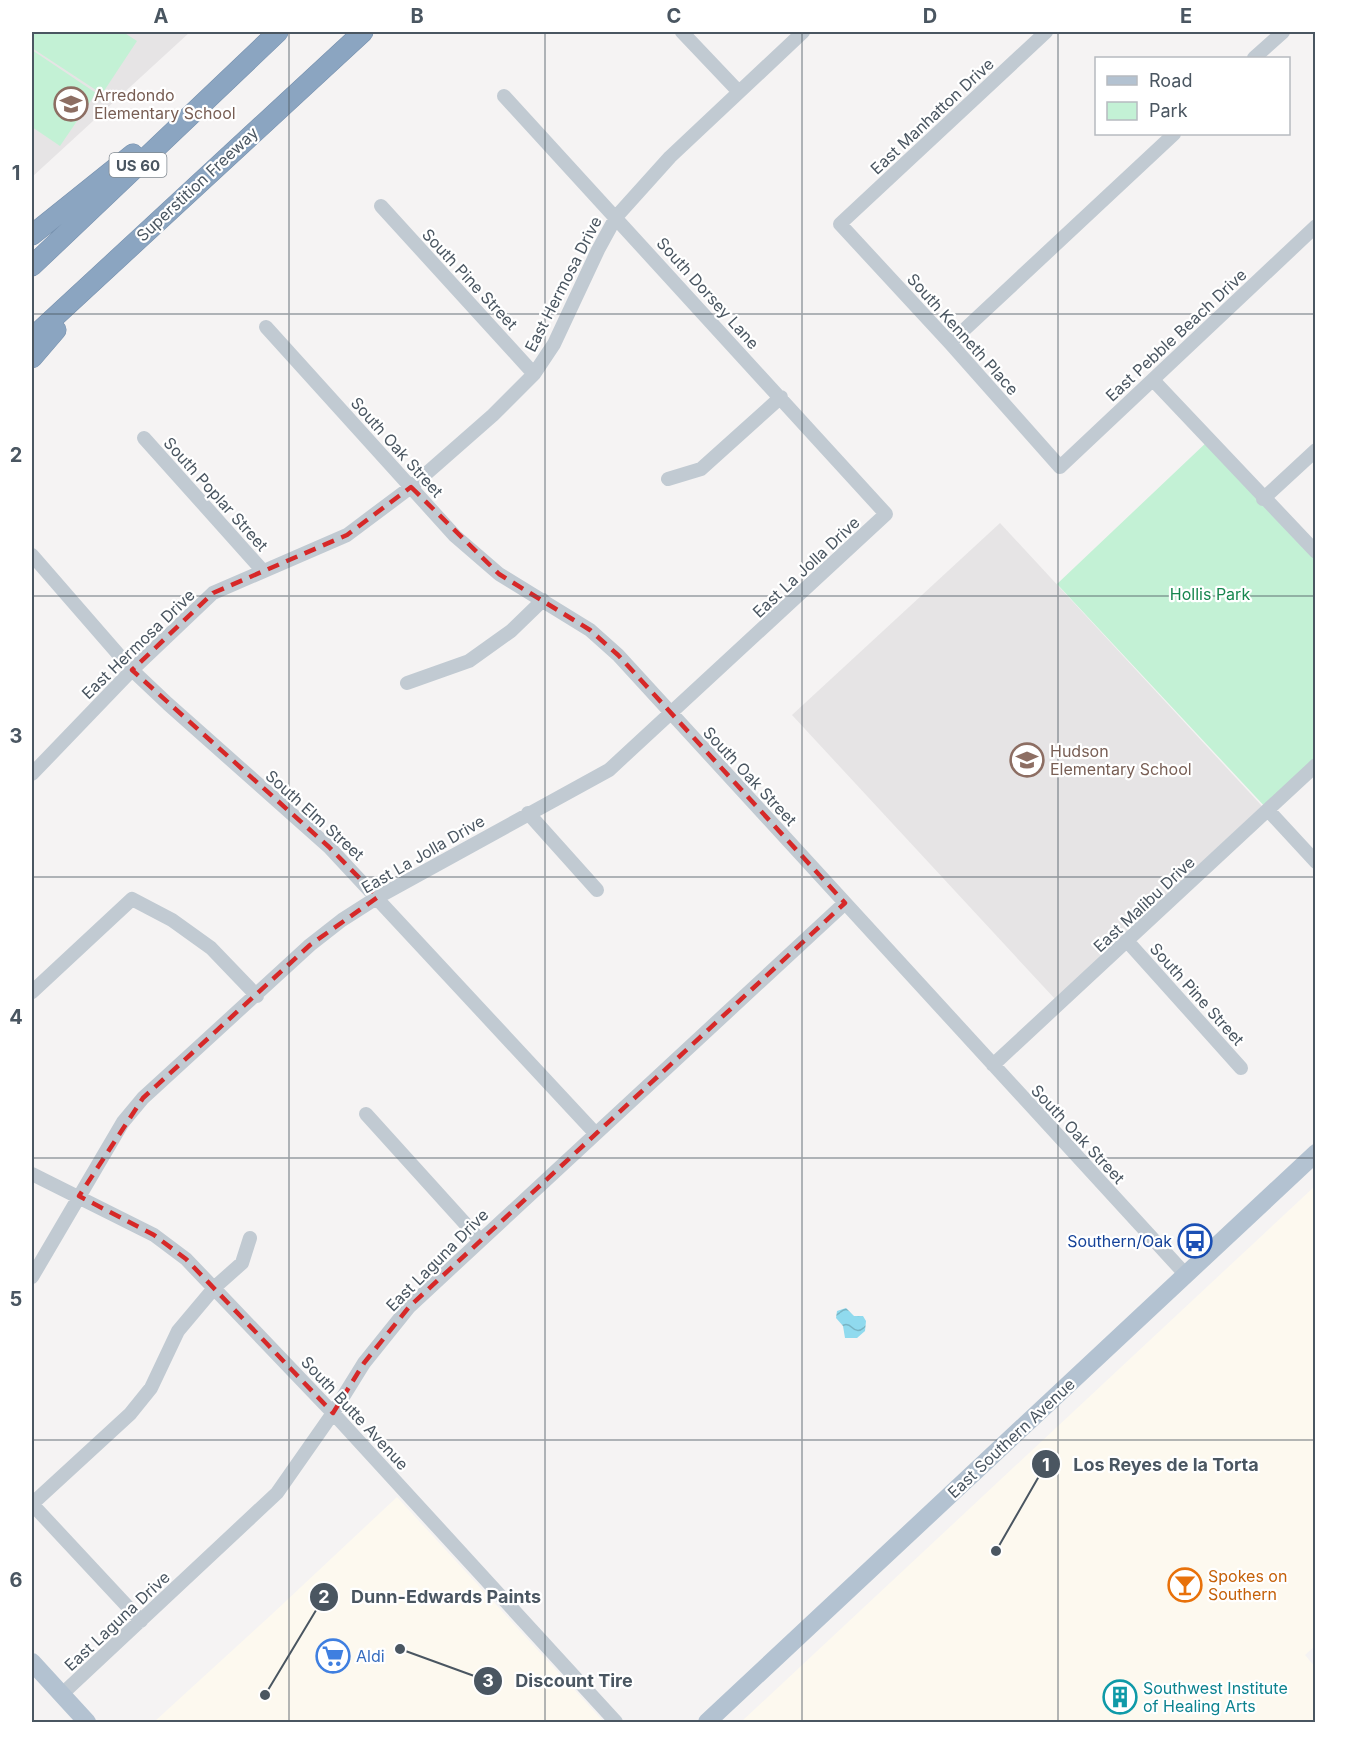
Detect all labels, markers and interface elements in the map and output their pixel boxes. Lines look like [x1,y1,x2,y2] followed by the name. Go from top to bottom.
[154,4,169,28] text: A
[410,4,424,28] text: B
[667,4,681,28] text: C
[923,4,937,28] text: D
[1180,4,1192,28] text: E
[866,54,998,178] street label: East Manhatton Drive
[1095,57,1290,135] legend
[1149,70,1192,91] text: Road
[94,85,236,123] place label: Arredondo Elementary School
[53,86,89,122] school or university icon: Arredondo Elementary School
[1149,100,1188,121] text: Park
[132,122,262,246] street label: Superstition Freeway
[110,153,166,177] road number: US 60
[12,161,20,185] text: 1
[520,213,606,355] street label: East Hermosa Drive
[418,224,522,334] street label: South Pine Street
[653,233,763,353] street label: South Dorsey Lane
[1101,265,1251,405] street label: East Pebble Beach Drive
[903,269,1023,399] street label: South Kenneth Place
[347,393,447,501] street label: South Oak Street
[160,433,272,555] street label: South Poplar Street
[10,443,22,467] text: 2
[748,512,864,622] street label: East La Jolla Drive
[1170,584,1250,604] park label: Hollis Park
[77,585,199,703] street label: East Hermosa Drive
[699,722,801,830] street label: South Oak Street
[10,724,22,748] text: 3
[1050,741,1192,779] place label: Hudson Elementary School
[1009,742,1045,778] school or university icon: Hudson Elementary School
[262,766,368,864] street label: South Elm Street
[358,811,488,897] street label: East La Jolla Drive
[1089,852,1199,956] street label: East Malibu Drive
[1146,939,1248,1049] street label: South Pine Street
[9,1005,23,1029] text: 4
[1027,1080,1129,1188] street label: South Oak Street
[382,1205,492,1315] street label: East Laguna Drive
[1177,1223,1213,1259] bus stop icon: Southern/Oak
[1067,1231,1172,1251] place label: Southern/Oak
[10,1287,22,1311] text: 5
[297,1352,413,1474] street label: South Butte Avenue
[943,1374,1079,1502] street label: East Southern Avenue
[1031,1446,1271,1482] callout: Los Reyes de la Torta
[1042,1454,1050,1475] text: 1
[1073,1454,1259,1475] text: Los Reyes de la Torta
[1208,1566,1287,1604] place label: Spokes on Southern
[60,1567,174,1675] street label: East Laguna Drive
[1167,1567,1203,1603] bar icon: Spokes on Southern
[10,1568,23,1592] text: 6
[309,1579,553,1615] callout: Dunn-Edwards Paints
[318,1586,330,1607] text: 2
[351,1586,541,1607] text: Dunn-Edwards Paints
[315,1638,351,1674] supermarket icon: Aldi
[356,1646,385,1666] place label: Aldi
[473,1663,644,1699] callout: Discount Tire
[482,1670,494,1691] text: 3
[515,1670,633,1691] text: Discount Tire
[1143,1678,1288,1716] place label: Southwest Institute of Healing Arts
[1102,1679,1138,1715] building icon: Southwest Institute of Healing Arts

